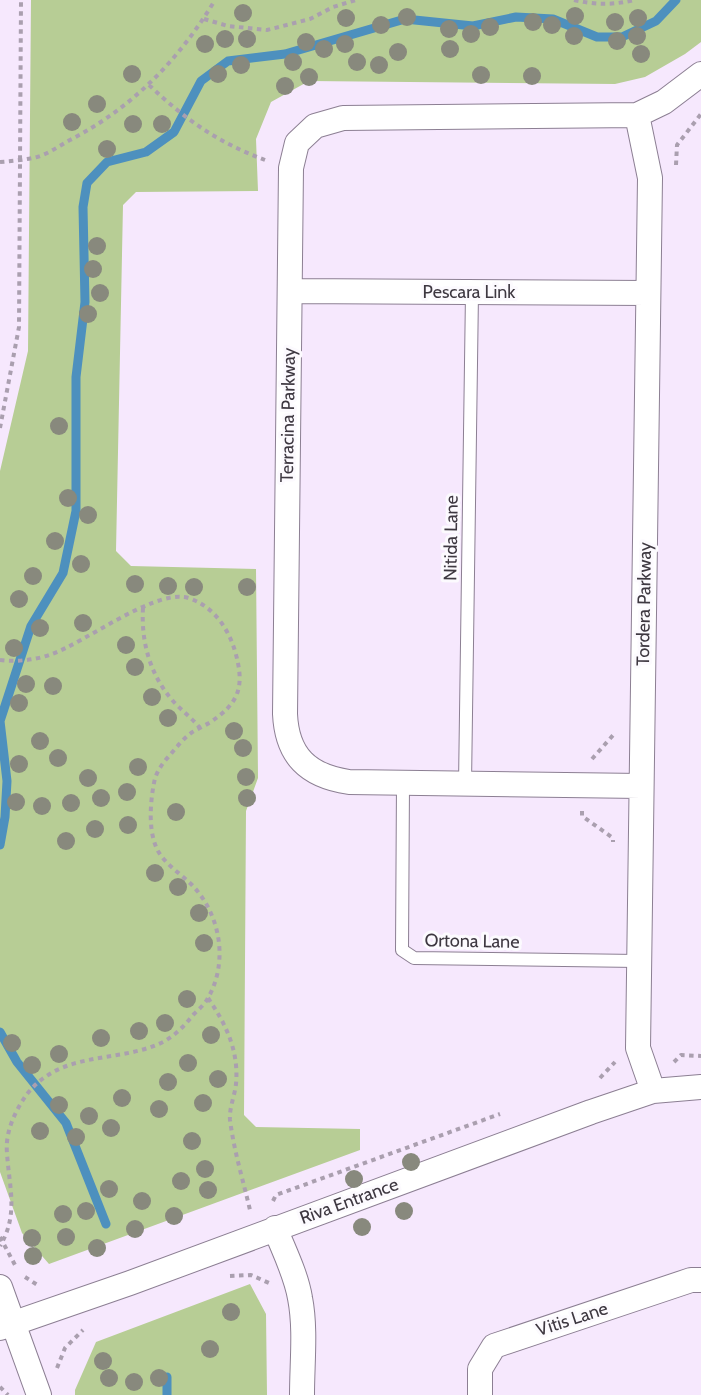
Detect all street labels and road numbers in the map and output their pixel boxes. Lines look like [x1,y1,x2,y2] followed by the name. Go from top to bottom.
[423,281,516,303] street label: Pescara Link
[276,347,300,483] street label: Terracina Parkway
[439,495,463,581] street label: Nitida Lane
[632,542,656,666] street label: Tordera Parkway
[424,929,520,953] street label: Ortona Lane
[297,1173,401,1229] street label: Riva Entrance
[533,1297,611,1341] street label: Vitis Lane

